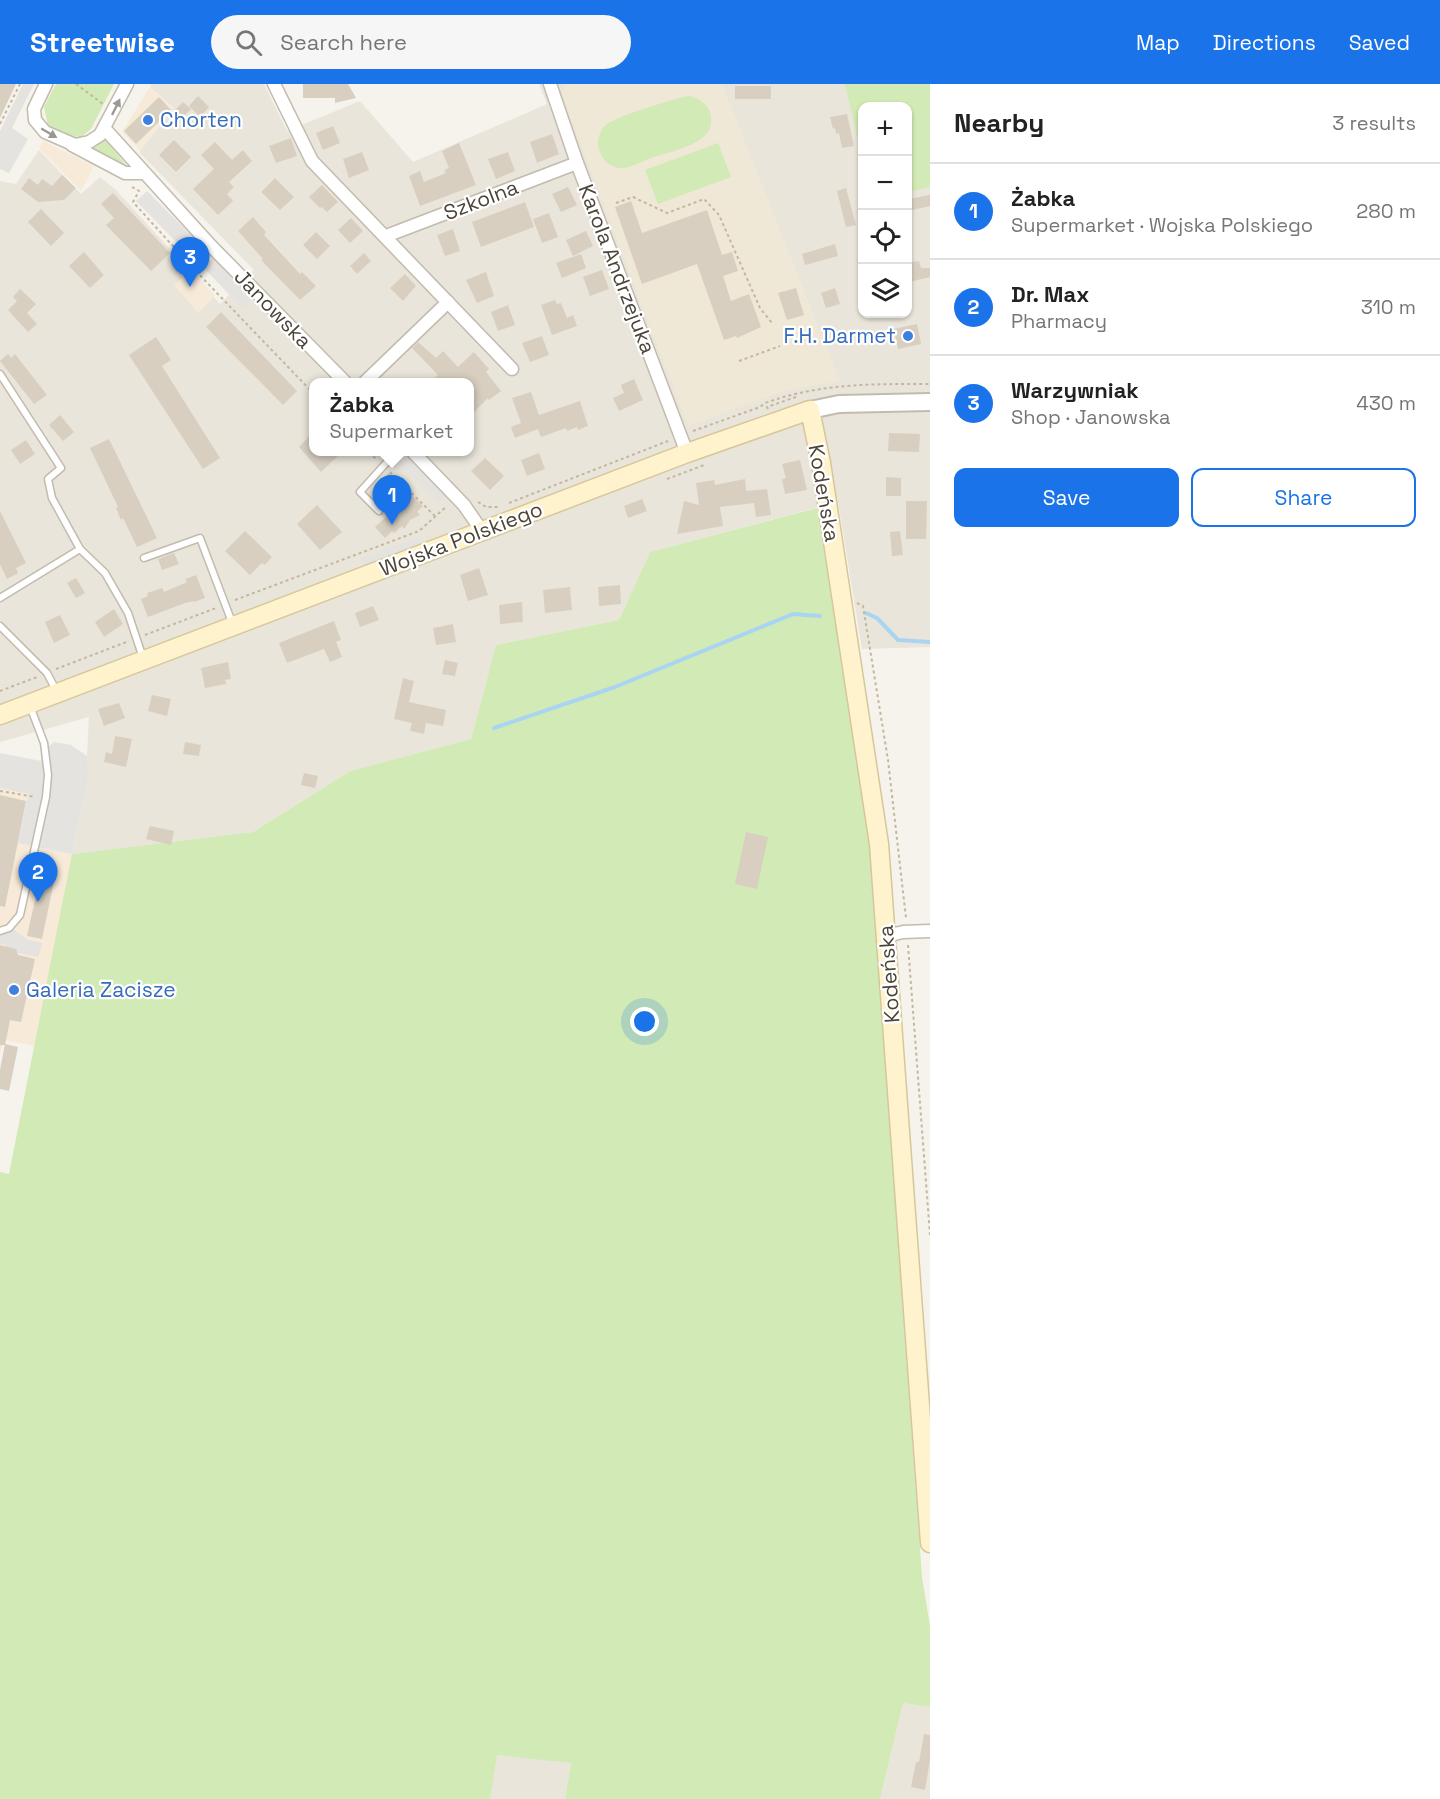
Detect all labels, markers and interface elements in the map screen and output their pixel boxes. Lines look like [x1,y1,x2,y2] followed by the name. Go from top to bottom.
[211,15,631,69] search box
[30,24,175,60] text: Streetwise
[232,26,265,59] icon: search
[280,28,407,56] text: Search here
[1136,29,1180,56] text: Map
[1213,29,1316,56] text: Directions
[1349,29,1410,56] text: Saved
[111,98,121,115] one-way arrow
[858,102,912,318] map controls
[858,102,912,156] button: +
[160,106,242,133] place label: Chorten
[954,106,1044,140] text: Nearby
[1332,110,1416,136] text: 3 results
[141,113,155,127] marker: Chorten
[41,128,58,138] one-way arrow
[858,156,912,210] button: −
[440,173,522,226] street label: Szkolna
[573,180,662,357] street label: Karola Andrzejuka
[1011,184,1075,212] text: Żabka
[969,198,978,224] text: 1
[1356,198,1416,224] text: 280 m
[858,210,912,264] button: locate
[1011,212,1313,238] text: Supermarket · Wojska Polskiego
[170,238,210,287] pin: 3
[229,263,318,354] street label: Janowska
[858,264,912,318] button: layers
[1011,280,1089,308] text: Dr. Max
[968,294,979,320] text: 2
[1361,294,1416,320] text: 310 m
[1011,308,1107,334] text: Pharmacy
[784,322,896,349] place label: F.H. Darmet
[901,329,915,343] marker: F.H. Darmet
[1011,376,1139,404] text: Warzywniak
[309,378,474,456] popup
[330,390,394,418] text: Żabka
[967,390,980,416] text: 3
[1356,390,1416,416] text: 430 m
[1011,404,1171,430] text: Shop · Janowska
[330,418,453,444] text: Supermarket
[803,442,846,544] street label: Kodeńska
[954,468,1179,527] button: Save
[1191,468,1416,527] button: Share
[372,476,412,525] pin: 1
[375,495,546,582] street label: Wojska Polskiego
[18,852,57,902] pin: 2
[872,924,905,1024] street label: Kodeńska
[26,976,176,1003] place label: Galeria Zacisze
[7,983,21,997] marker: Galeria Zacisze
[630,1007,659,1036] your location

